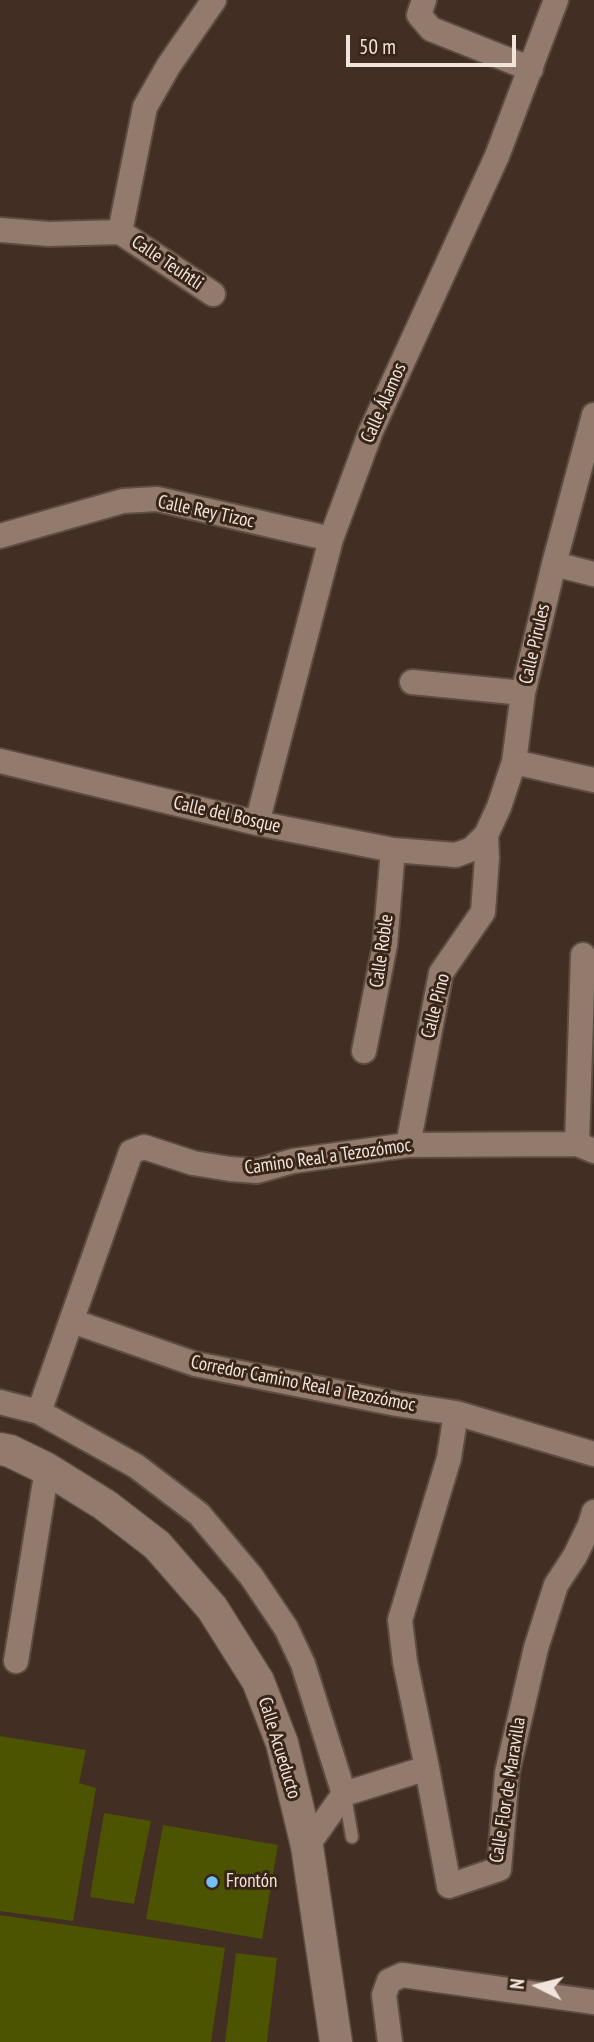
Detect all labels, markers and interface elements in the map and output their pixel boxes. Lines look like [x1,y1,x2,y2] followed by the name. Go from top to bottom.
[349,21,519,65] scale bar
[359,33,396,60] text: 50 m
[127,231,207,295] street label: Calle Teuhtli
[356,360,412,446] street label: Calle Álamos
[156,491,256,533] street label: Calle Rey Tizoc
[515,602,555,686] street label: Calle Pirules
[171,792,283,838] street label: Calle del Bosque
[366,913,398,989] street label: Calle Roble
[417,971,455,1041] street label: Calle Pino
[243,1134,413,1180] street label: Camino Real a Tezozómoc
[189,1351,417,1417] street label: Corredor Camino Real a Tezozómoc
[253,1694,305,1802] street label: Calle Acueducto
[485,1716,531,1864] street label: Calle Flor de Maravilla
[226,1871,277,1893] place label: Frontón
[204,1874,220,1890] marker: Frontón
[503,1951,573,2021] north arrow
[505,1977,530,1990] text: N

